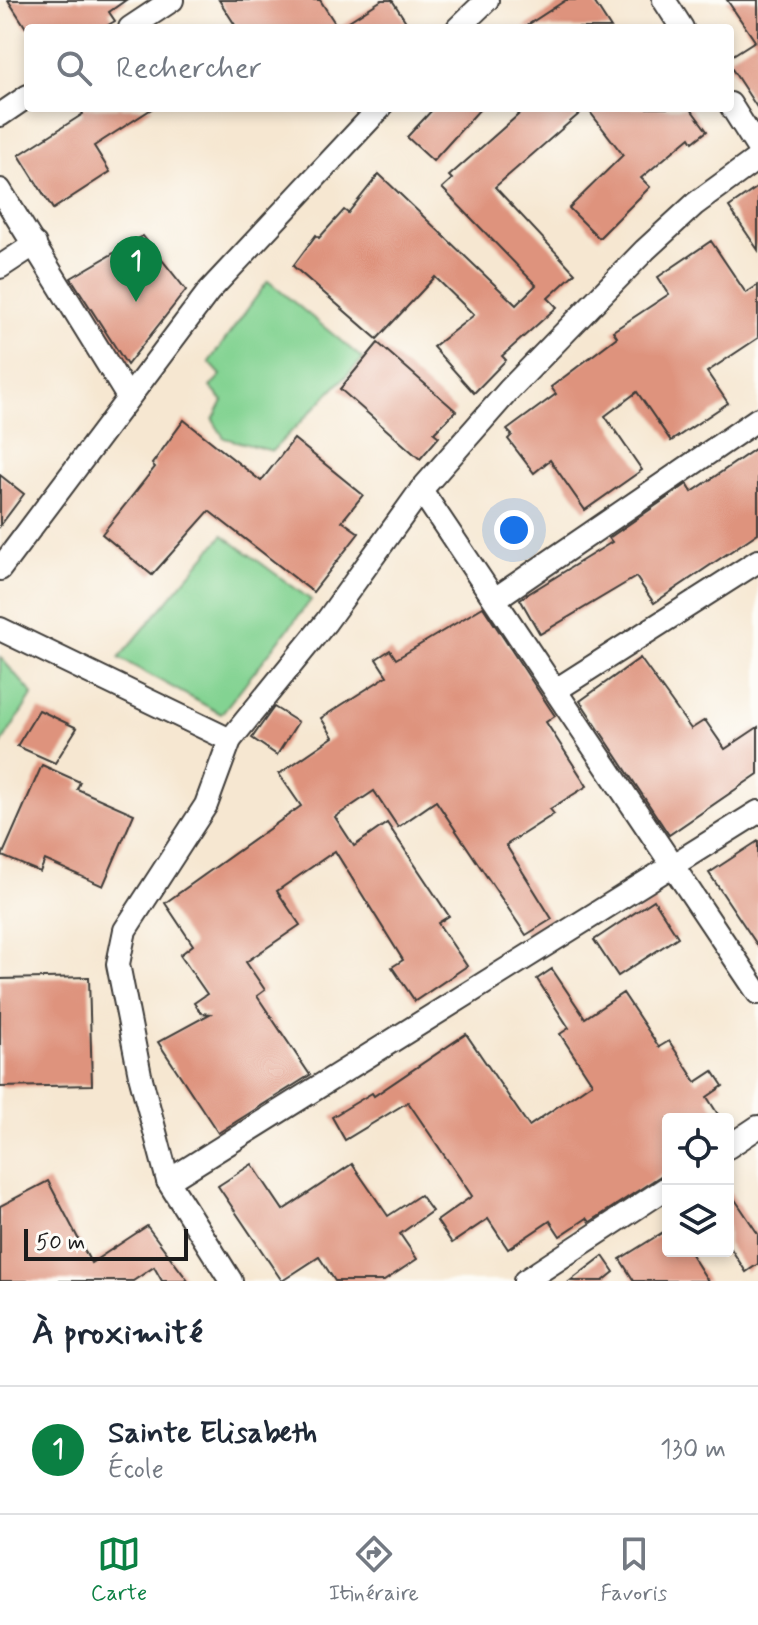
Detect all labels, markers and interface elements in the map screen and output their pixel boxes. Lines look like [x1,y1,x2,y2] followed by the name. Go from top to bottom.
[24,24,734,112] search box
[52,46,96,90] icon: search
[116,49,262,88] text: Rechercher
[110,236,162,302] pin: 1
[494,510,534,550] your location
[662,1113,734,1257] map controls
[662,1113,734,1185] button: locate
[662,1185,734,1257] button: layers
[24,1225,188,1261] scale bar
[36,1229,85,1257] text: 50 m
[32,1311,203,1356] text: À proximité
[108,1414,317,1453] text: Sainte Elisabeth
[52,1433,64,1467] text: 1
[660,1433,726,1467] text: 130 m
[108,1453,164,1487] text: École
[91,1532,147,1608] tab: Carte
[329,1532,419,1608] tab: Itinéraire
[600,1532,667,1608] tab: Favoris

